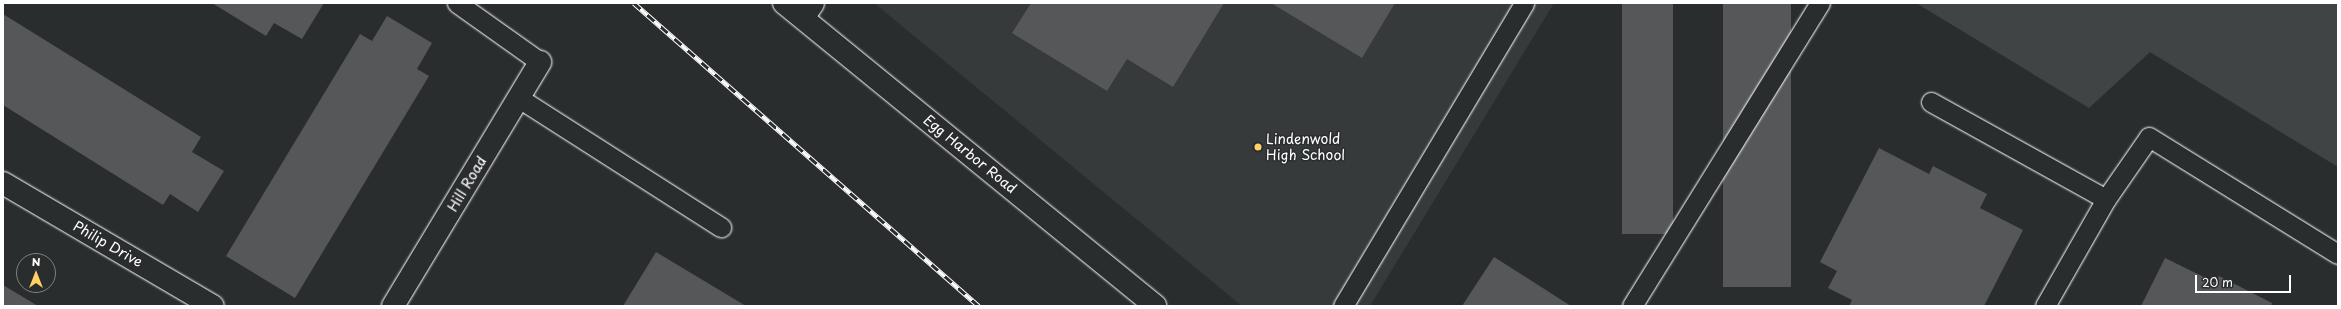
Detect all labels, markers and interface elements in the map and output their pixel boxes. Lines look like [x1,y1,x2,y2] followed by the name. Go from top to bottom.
[920,111,1020,197] street label: Egg Harbor Road
[1266,131,1346,164] place label: Lindenwold High School
[1253,142,1263,152] marker: Lindenwold High School
[444,154,490,214] street label: Hill Road
[70,217,146,271] street label: Philip Drive
[16,253,56,293] north arrow
[32,253,40,270] text: N
[2197,267,2293,293] scale bar
[2202,273,2233,291] text: 20 m

